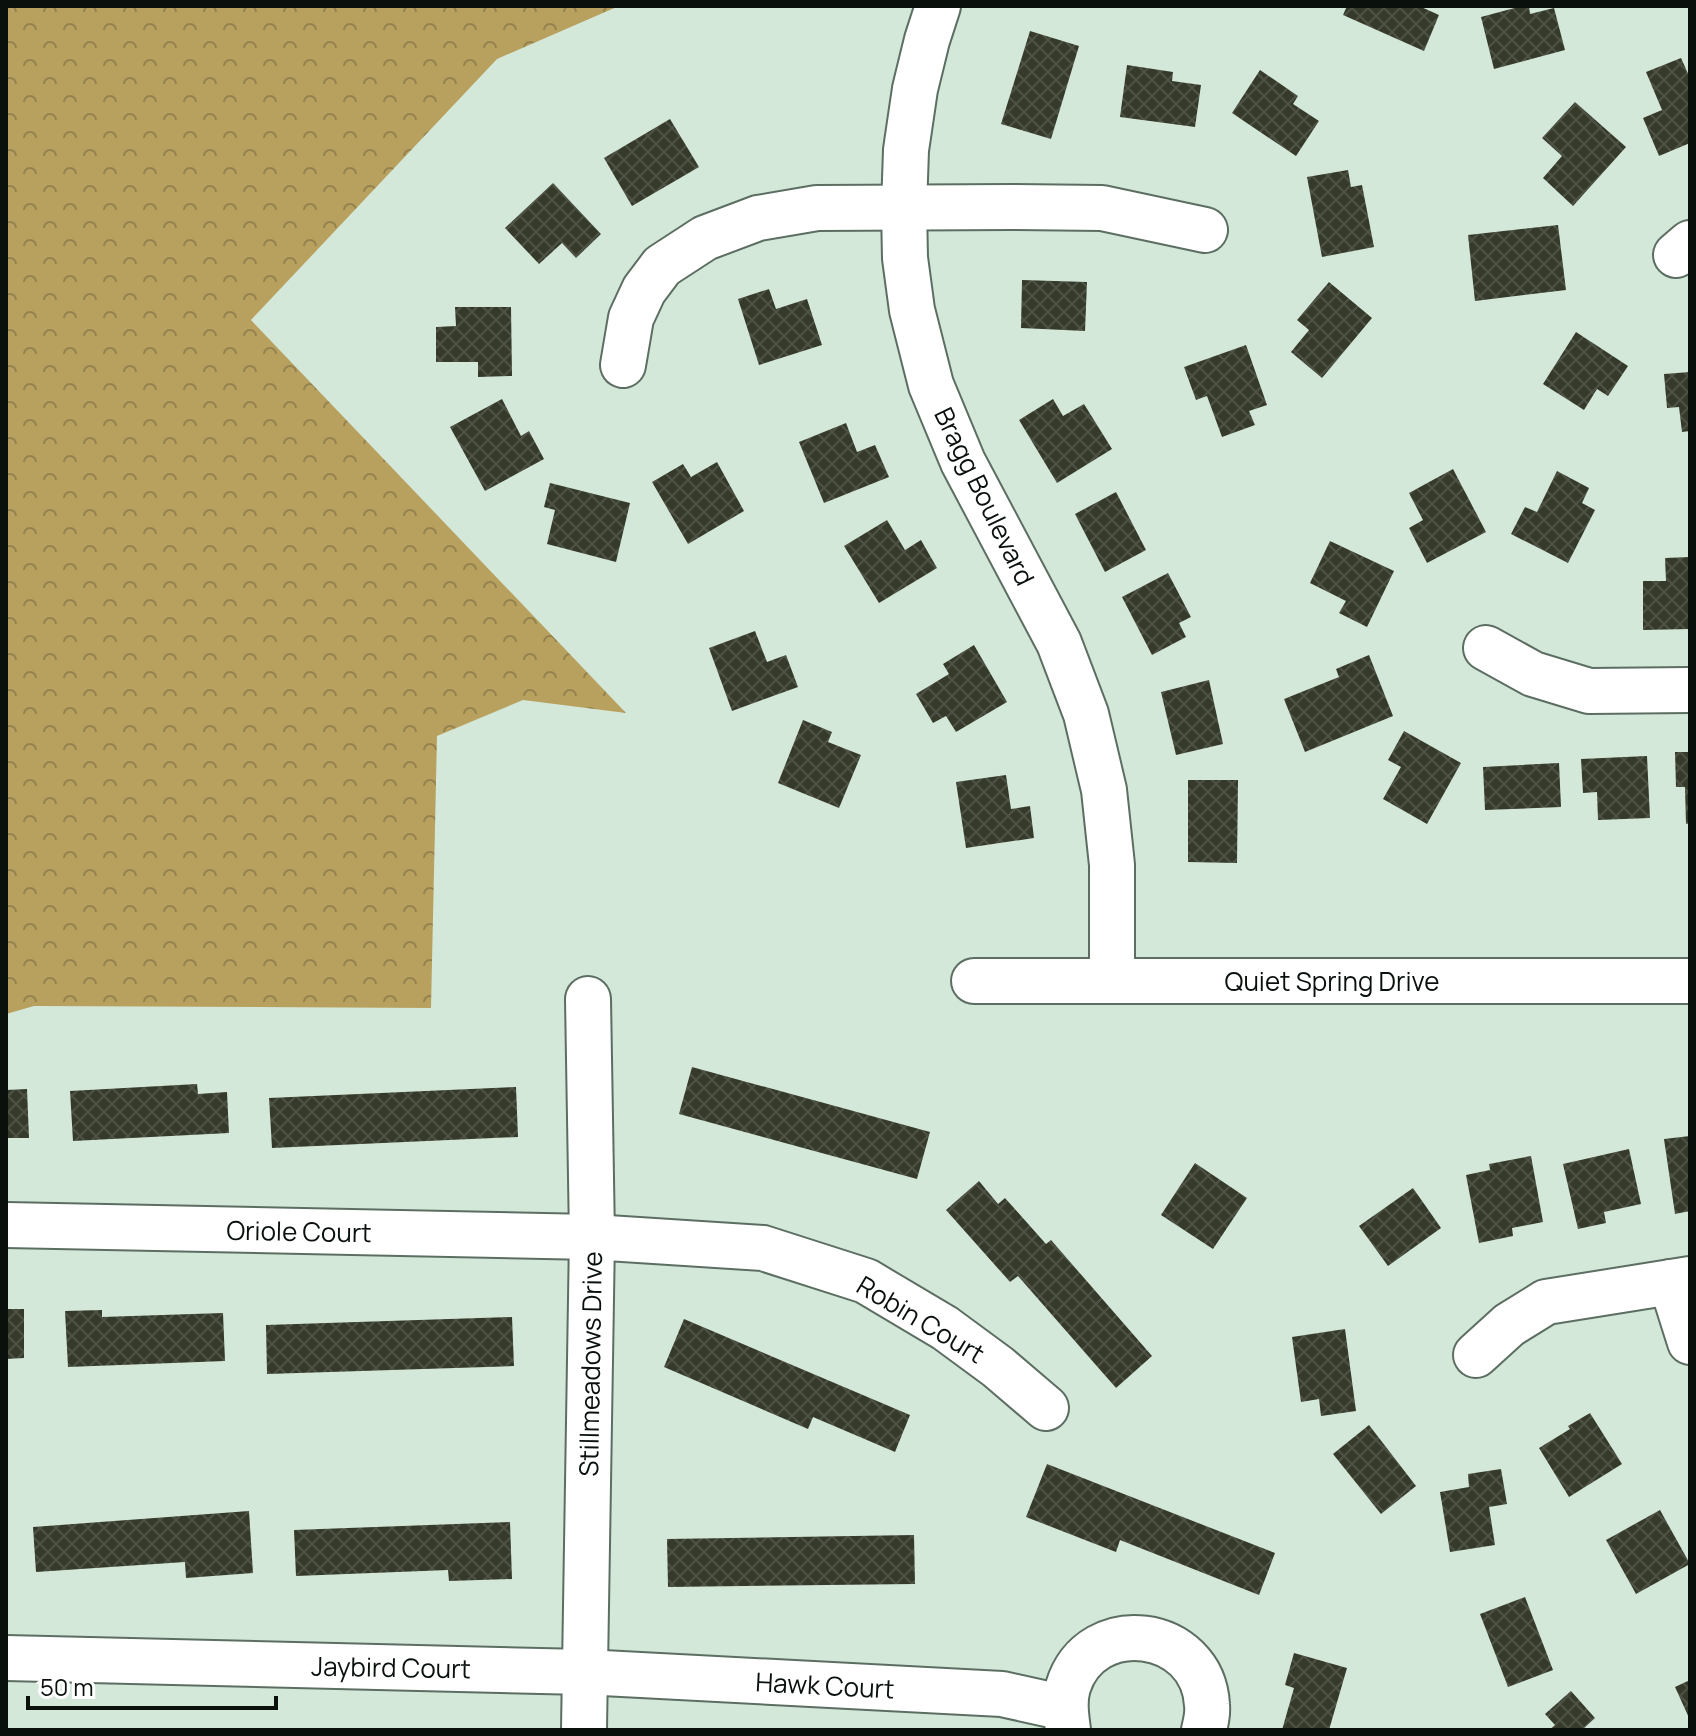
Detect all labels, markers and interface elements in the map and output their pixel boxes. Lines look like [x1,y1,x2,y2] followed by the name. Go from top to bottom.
[926,401,1044,591] street label: Bragg Boulevard
[1225,963,1439,999] street label: Quiet Spring Drive
[226,1212,372,1250] street label: Oriole Court
[570,1251,610,1477] street label: Stillmeadows Drive
[850,1267,992,1371] street label: Robin Court
[311,1648,471,1686] street label: Jaybird Court
[28,1660,276,1710] scale bar
[755,1663,895,1707] street label: Hawk Court
[40,1670,94,1703] text: 50 m

